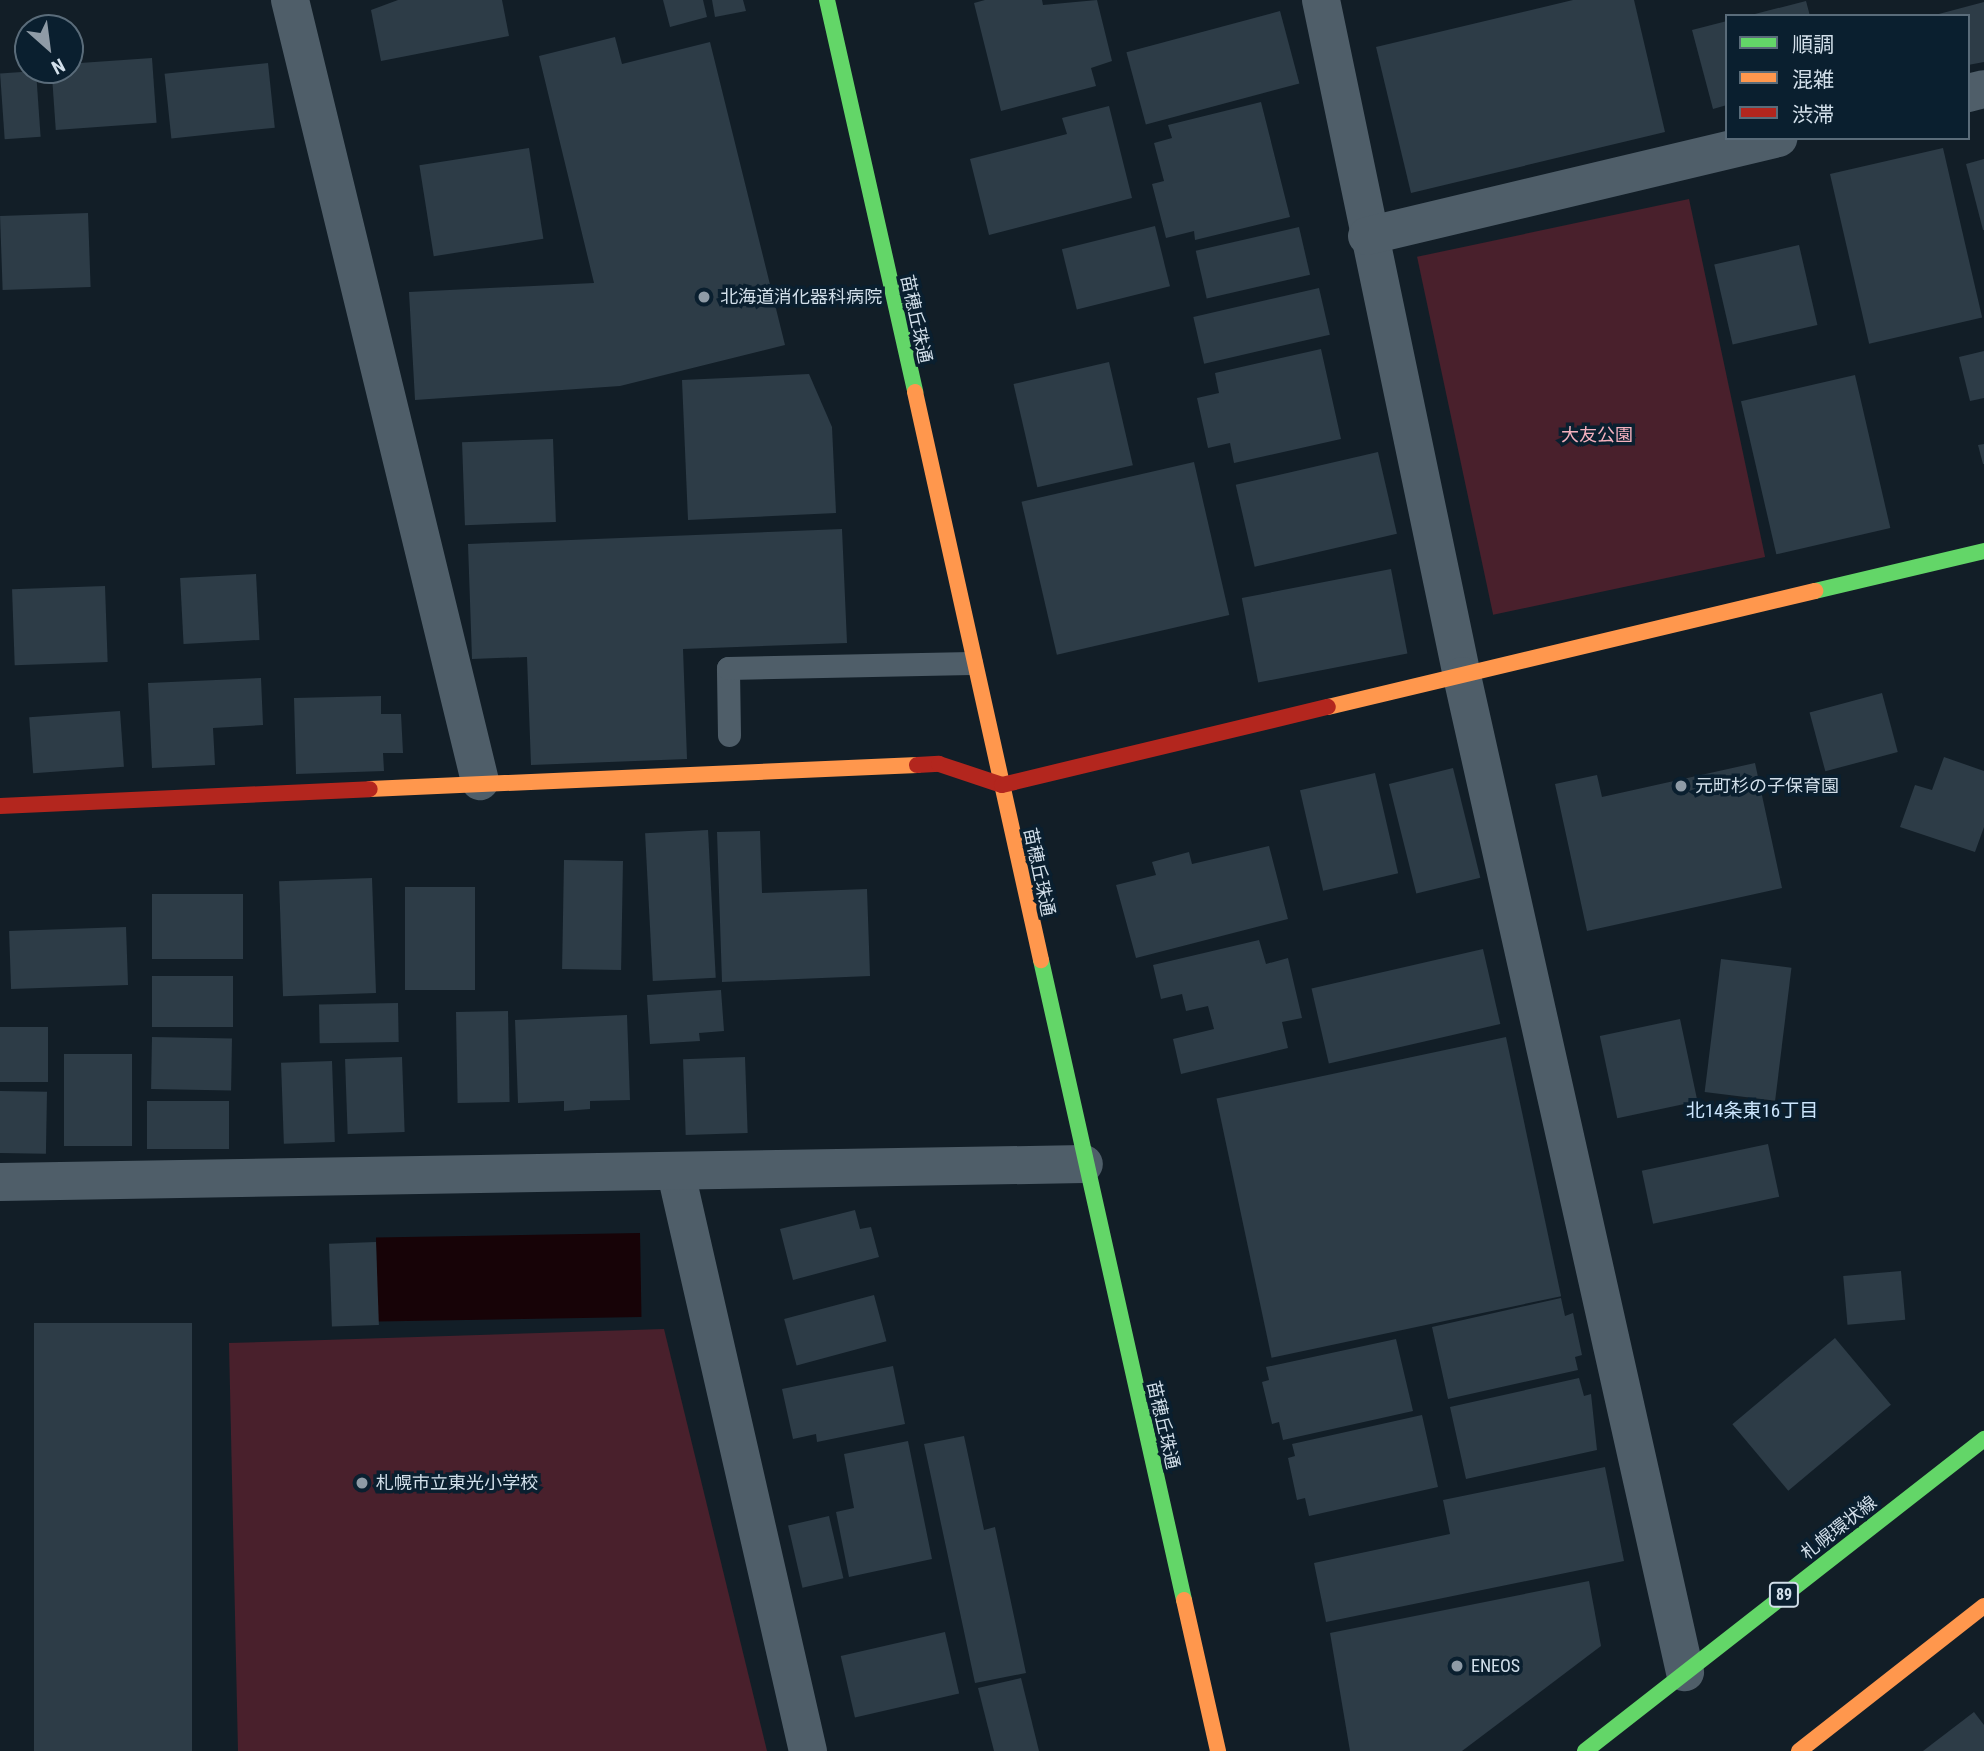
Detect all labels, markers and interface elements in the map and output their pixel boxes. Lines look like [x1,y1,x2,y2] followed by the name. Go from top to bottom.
[14,14,84,84] north arrow
[1725,14,1970,140] legend
[1792,33,1834,57] text: 順調
[48,53,69,79] text: N
[1792,68,1834,92] text: 混雑
[1792,103,1834,127] text: 渋滞
[896,273,936,365] street label: 苗穂丘珠通
[720,286,882,308] place label: 北海道消化器科病院
[694,287,714,307] marker: 北海道消化器科病院
[1561,424,1633,446] park label: 大友公園
[1695,775,1839,797] place label: 元町杉の子保育園
[1673,778,1689,794] marker: 元町杉の子保育園
[1019,826,1059,918] street label: 苗穂丘珠通
[1686,1100,1818,1122] district label: 北14条東16丁目
[1142,1379,1184,1471] street label: 苗穂丘珠通
[376,1472,538,1494] place label: 札幌市立東光小学校
[354,1475,370,1491] marker: 札幌市立東光小学校
[1797,1492,1881,1564] street label: 札幌環状線
[1768,1582,1800,1608] road number: 89
[1471,1655,1520,1677] place label: ENEOS
[1449,1658,1465,1674] marker: ENEOS

